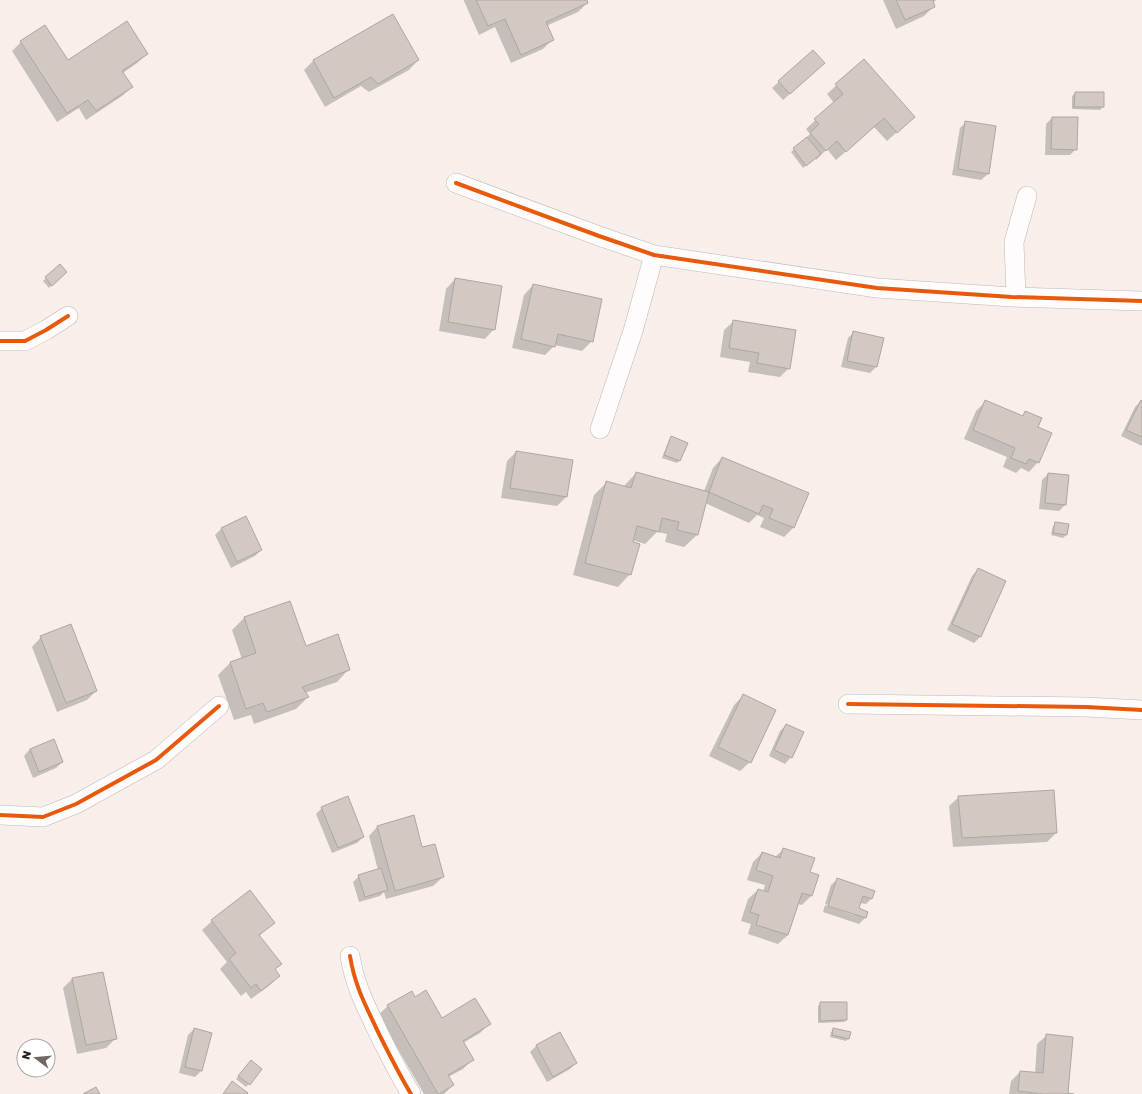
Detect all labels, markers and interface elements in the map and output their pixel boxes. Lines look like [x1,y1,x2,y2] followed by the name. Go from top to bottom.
[16,1038,56,1078] north arrow
[19,1049,33,1061] text: N

